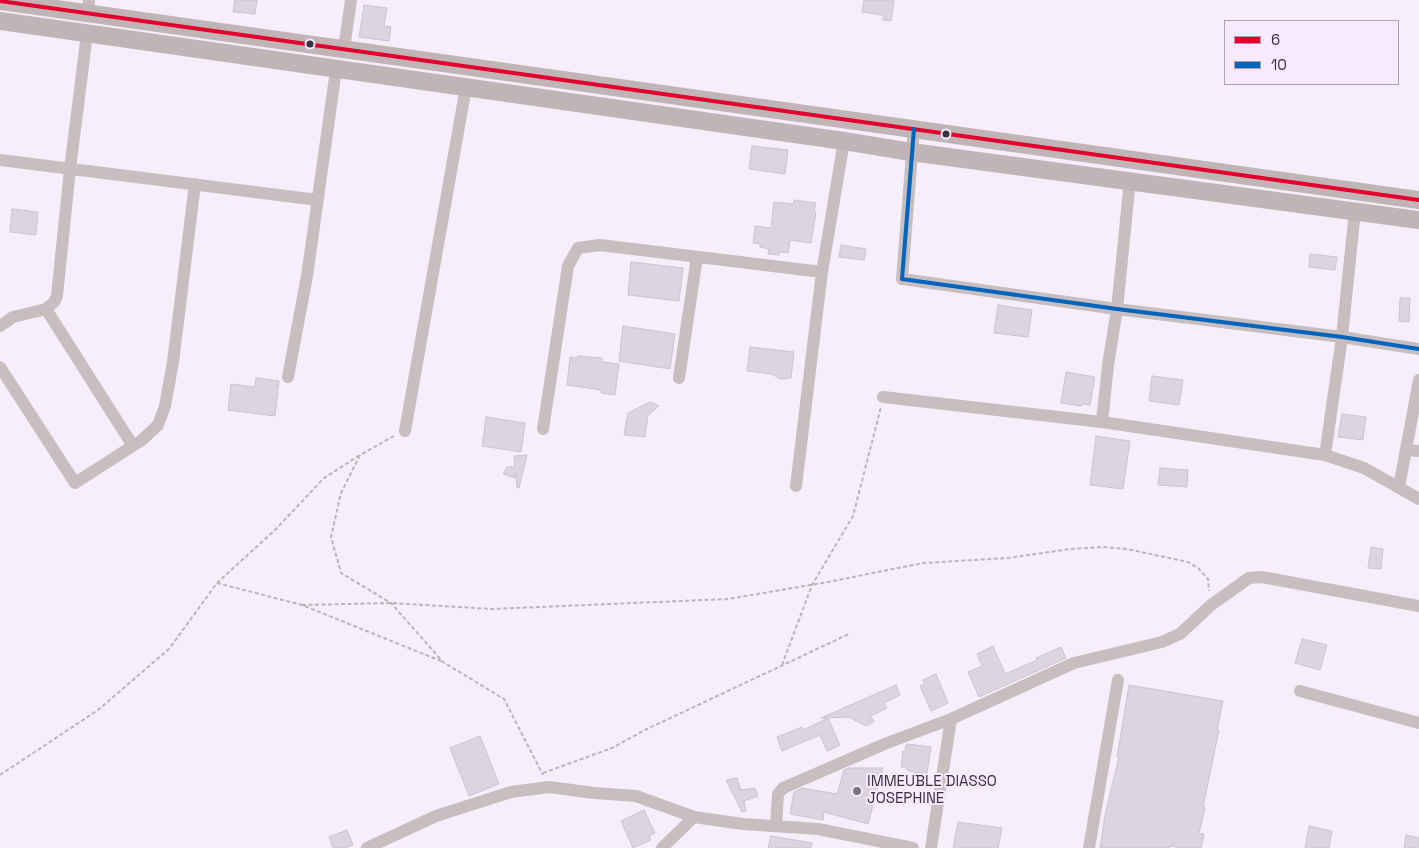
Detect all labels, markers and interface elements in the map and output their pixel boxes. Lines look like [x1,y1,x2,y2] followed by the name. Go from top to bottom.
[1224,20,1399,85] legend
[1271,30,1280,49] text: 6
[305,39,315,49] unlabelled marker
[1271,55,1287,74] text: 10
[941,129,951,139] unlabelled marker
[867,773,997,808] place label: IMMEUBLE DIASSO JOSEPHINE
[851,785,863,797] marker: IMMEUBLE DIASSO JOSEPHINE

